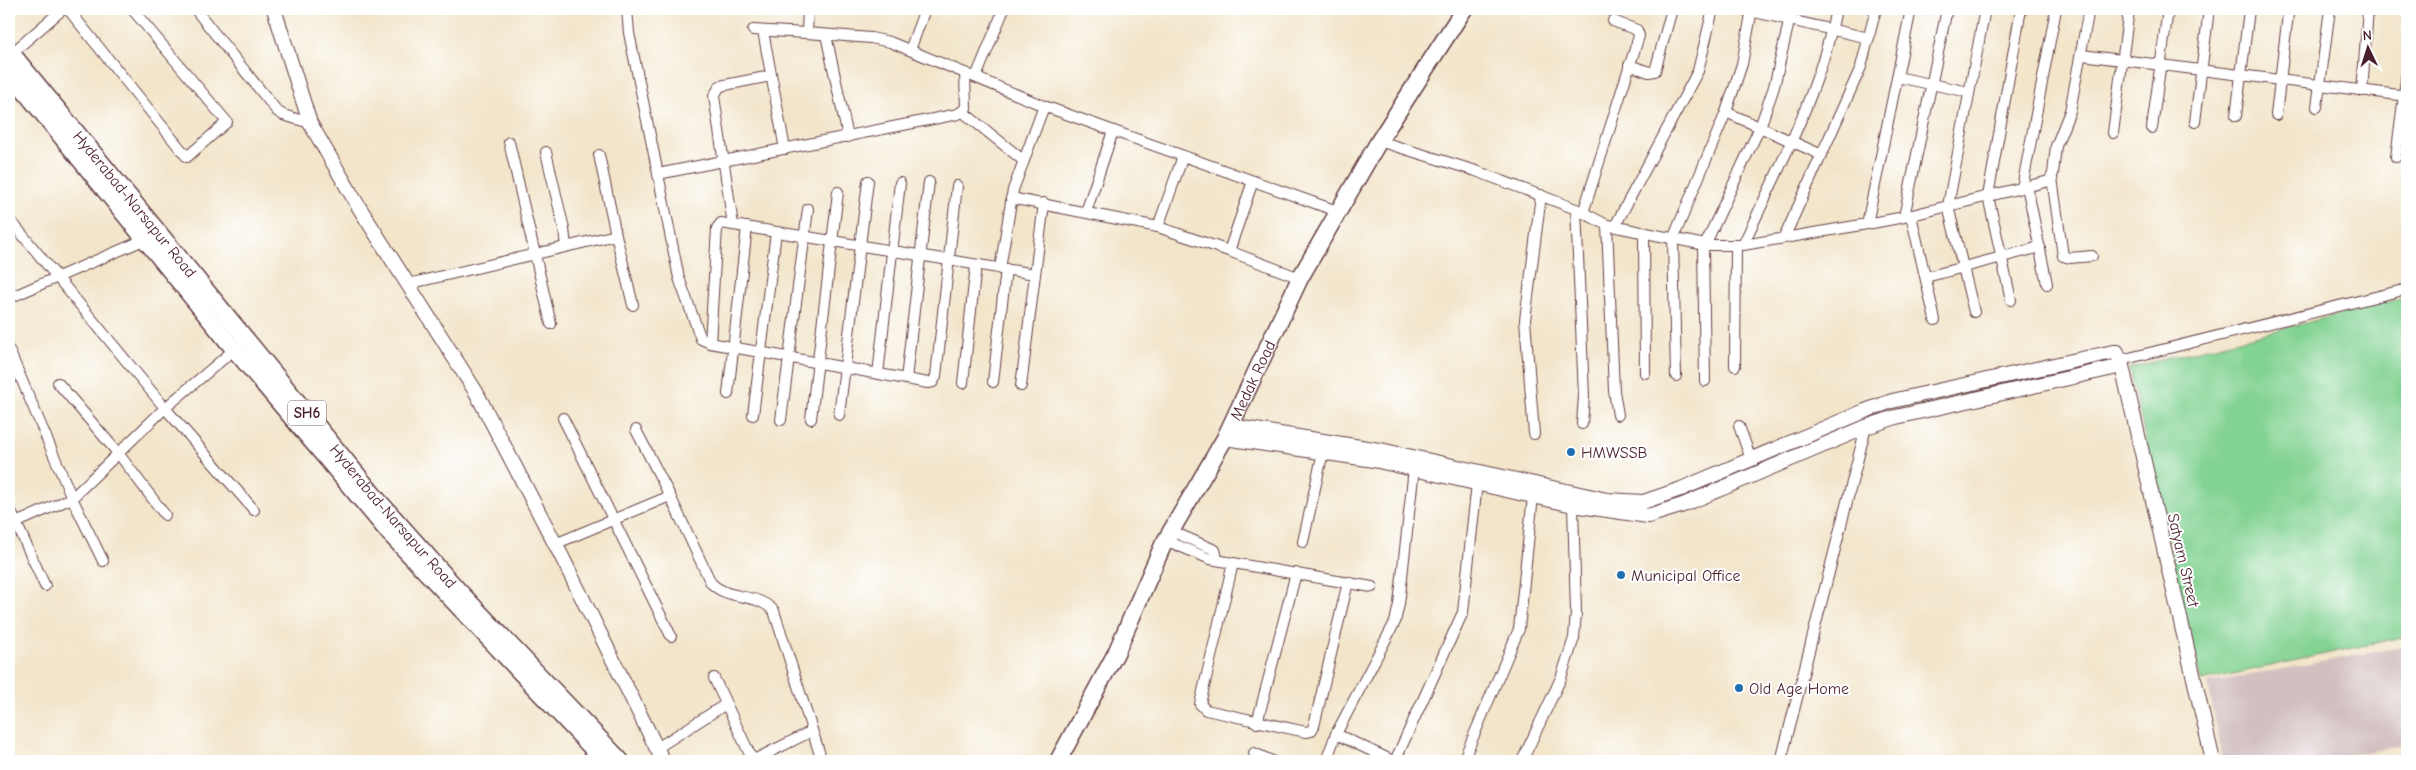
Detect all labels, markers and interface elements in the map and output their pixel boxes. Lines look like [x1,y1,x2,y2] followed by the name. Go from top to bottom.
[2344,22,2394,72] north arrow
[2362,27,2372,44] text: N
[69,128,200,281] street label: Hyderabad-Narsapur Road
[1227,338,1279,423] street label: Medak Road
[288,400,326,426] road number: SH6
[326,441,460,592] street label: Hyderabad-Narsapur Road
[1581,444,1648,462] place label: HMWSSB
[1565,446,1577,458] marker: HMWSSB
[2164,512,2203,609] street label: Satyam Street
[1631,567,1741,585] place label: Municipal Office
[1615,569,1627,581] marker: Municipal Office
[1749,680,1849,698] place label: Old Age Home
[1733,682,1745,694] marker: Old Age Home

